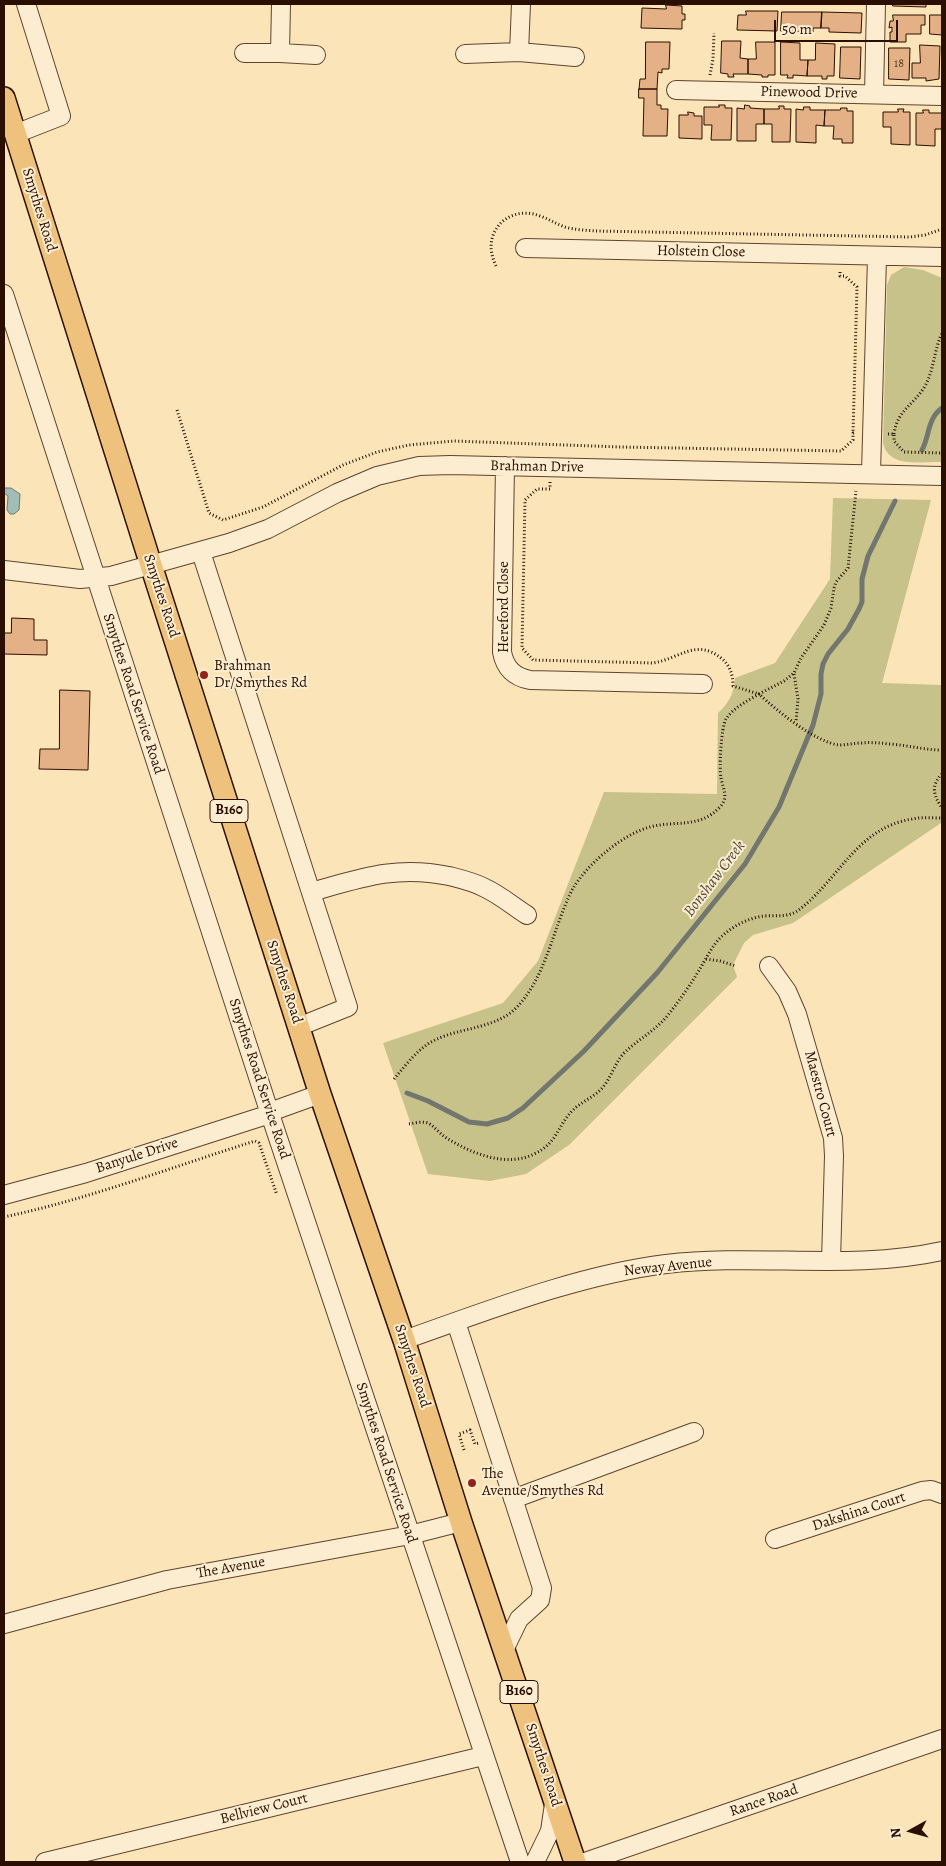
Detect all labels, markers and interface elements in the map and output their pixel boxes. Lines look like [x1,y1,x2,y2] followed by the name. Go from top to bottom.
[776,10,900,42] scale bar
[782,19,812,39] text: 50 m
[894,57,904,71] house number: 18
[760,83,858,103] street label: Pinewood Drive
[18,166,60,254] street label: Smythes Road
[657,242,745,262] street label: Holstein Close
[490,457,584,477] street label: Brahman Drive
[139,552,183,640] street label: Smythes Road
[495,561,513,653] street label: Hereford Close
[99,611,167,777] street label: Smythes Road Service Road
[214,657,307,692] place label: Brahman Dr/Smythes Rd
[198,669,210,681] marker: Brahman Dr/Smythes Rd
[210,799,248,822] road number: B160
[680,837,750,921] water label: Bonshaw Creek
[262,938,306,1026] street label: Smythes Road
[225,996,293,1162] street label: Smythes Road Service Road
[800,1049,840,1139] street label: Maestro Court
[93,1134,181,1178] street label: Banyule Drive
[623,1253,713,1281] street label: Neway Avenue
[390,1322,434,1410] street label: Smythes Road
[352,1380,420,1546] street label: Smythes Road Service Road
[482,1465,604,1500] place label: The Avenue/Smythes Rd
[466,1477,478,1489] marker: The Avenue/Smythes Rd
[810,1488,908,1536] street label: Dakshina Court
[195,1553,267,1583] street label: The Avenue
[500,1680,538,1704] road number: B160
[521,1721,565,1809] street label: Smythes Road
[727,1781,801,1821] street label: Rance Road
[218,1789,310,1829] street label: Bellview Court
[886,1806,936,1856] north arrow
[886,1827,906,1839] text: N

